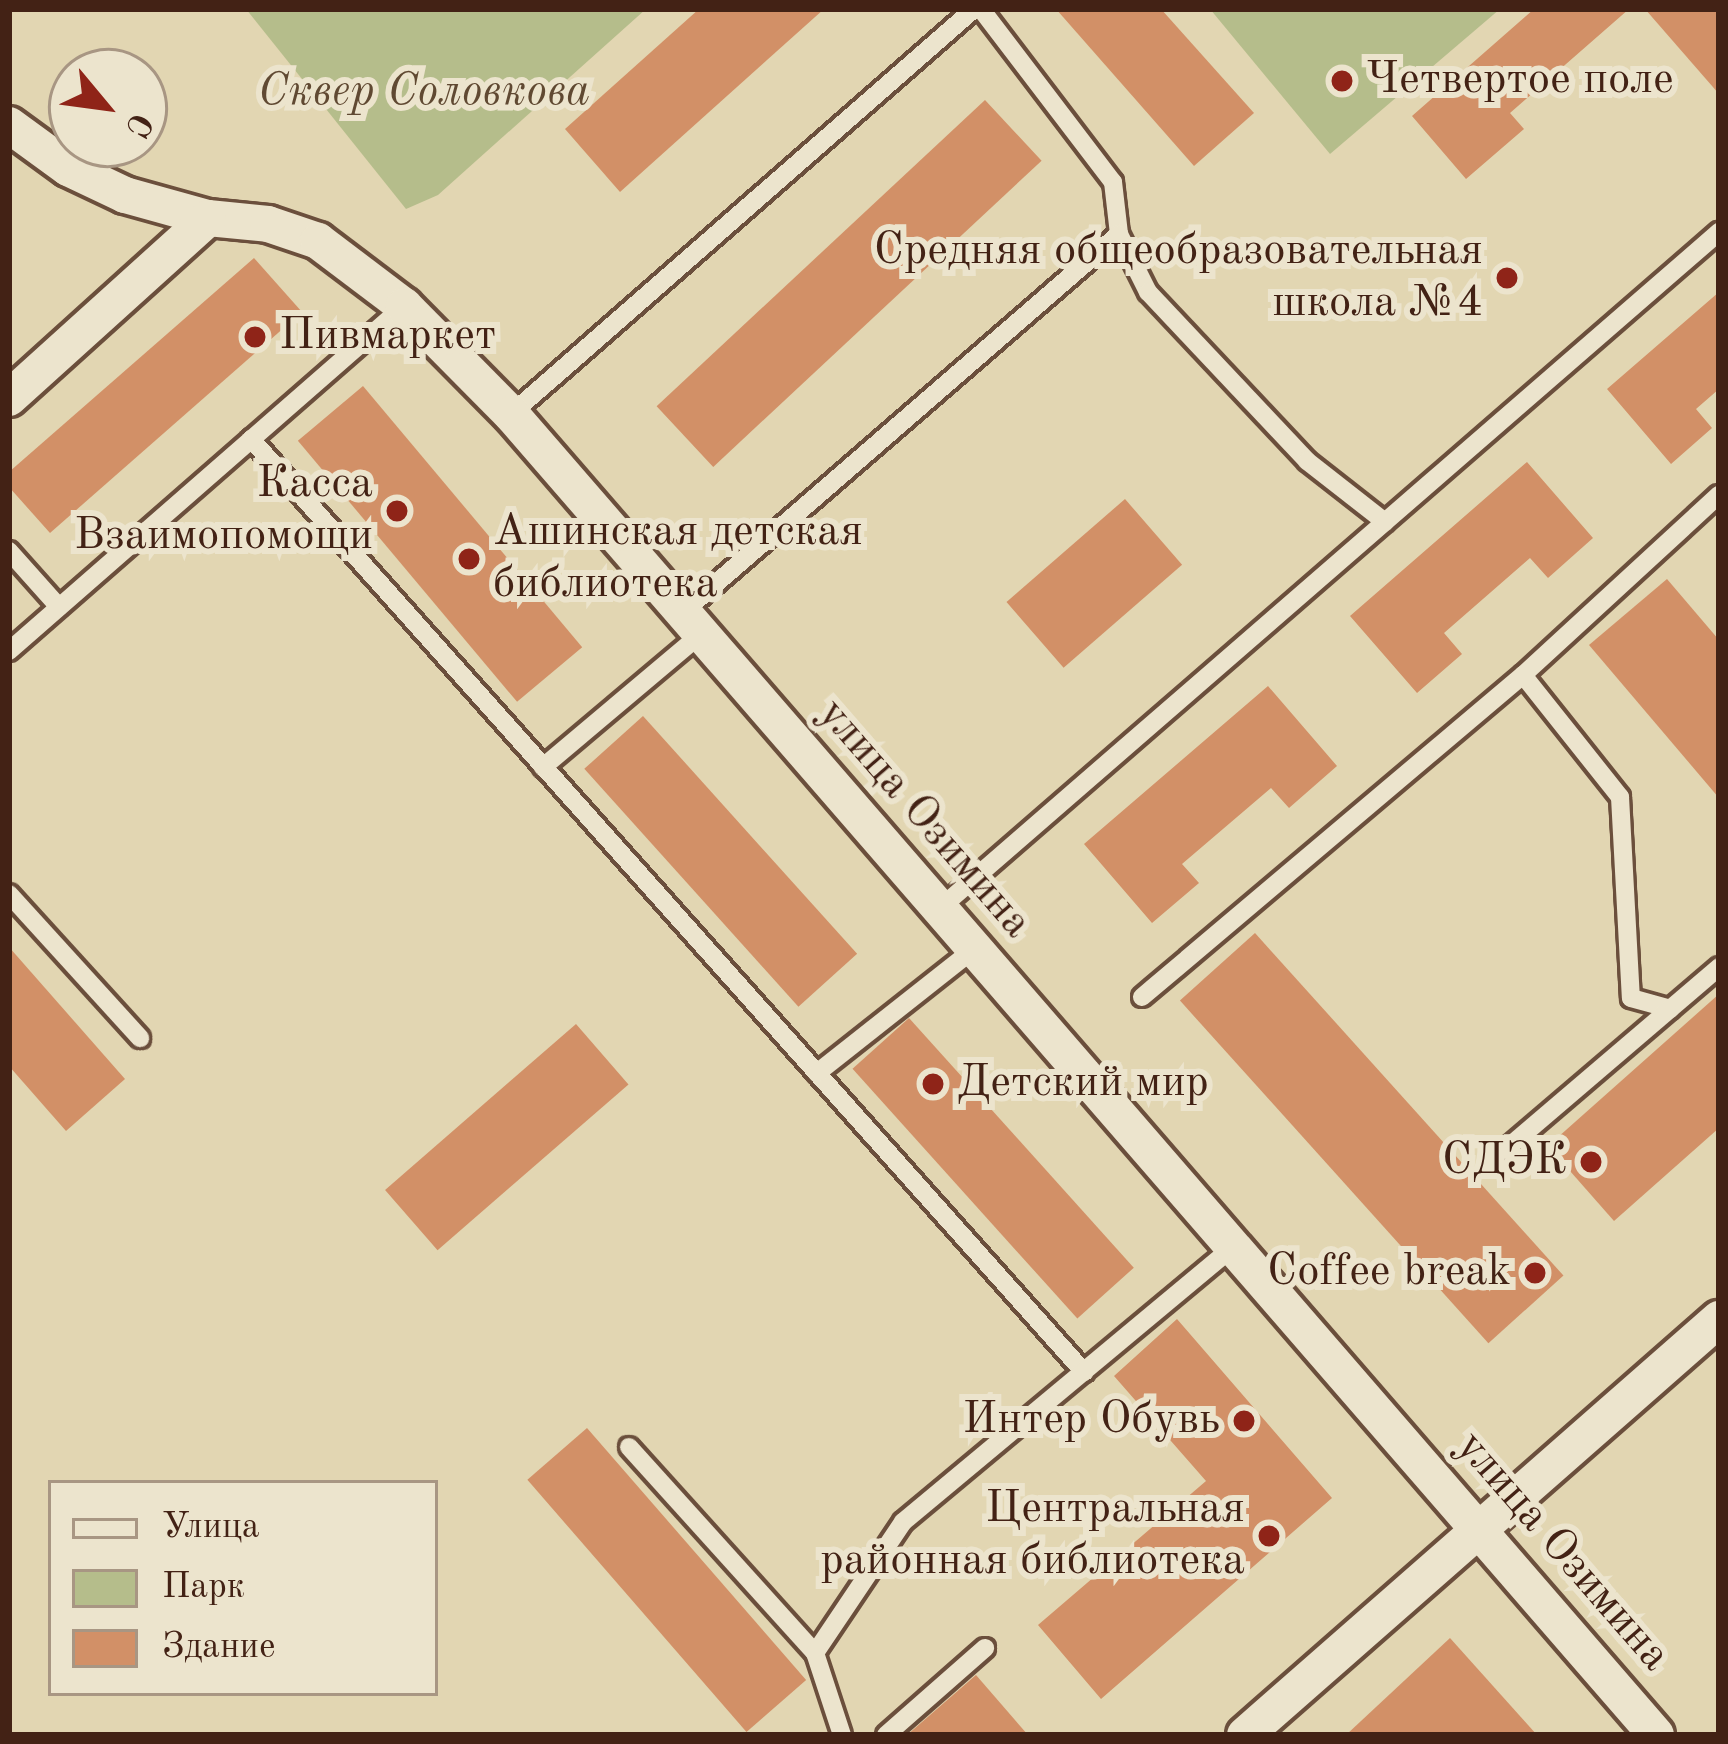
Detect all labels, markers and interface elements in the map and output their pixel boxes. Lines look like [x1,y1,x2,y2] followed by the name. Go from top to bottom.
[48,48,168,168] north arrow
[1366,54,1674,108] place label: Четвертое поле
[258,66,590,120] park label: Сквер Соловкова
[1329,68,1355,94] marker: Четвертое поле
[118,107,157,142] text: С
[874,225,1483,331] place label: Средняя общеобразовательная школа №4
[1494,265,1520,291] marker: Средняя общеобразовательная школа №4
[279,310,496,364] place label: Пивмаркет
[242,324,268,350] marker: Пивмаркет
[74,458,373,564] place label: Касса Взаимопомощи
[384,498,410,524] marker: Касса Взаимопомощи
[493,506,863,612] place label: Ашинская детская библиотека
[456,546,482,572] marker: Ашинская детская библиотека
[805,688,1043,950] street label: улица Озимина
[957,1057,1209,1111] place label: Детский мир
[920,1071,946,1097] marker: Детский мир
[1442,1135,1567,1189] place label: СДЭК
[1578,1149,1604,1175] marker: СДЭК
[1267,1246,1511,1300] place label: Coffee break
[1522,1260,1548,1286] marker: Coffee break
[963,1394,1220,1448] place label: Интер Обувь
[1231,1408,1257,1434] marker: Интер Обувь
[1443,1421,1681,1683] street label: улица Озимина
[48,1480,438,1696] legend
[821,1483,1245,1589] place label: Центральная районная библиотека
[162,1510,260,1546] text: Улица
[1256,1523,1282,1549] marker: Центральная районная библиотека
[162,1570,245,1606] text: Парк
[162,1630,276,1666] text: Здание

